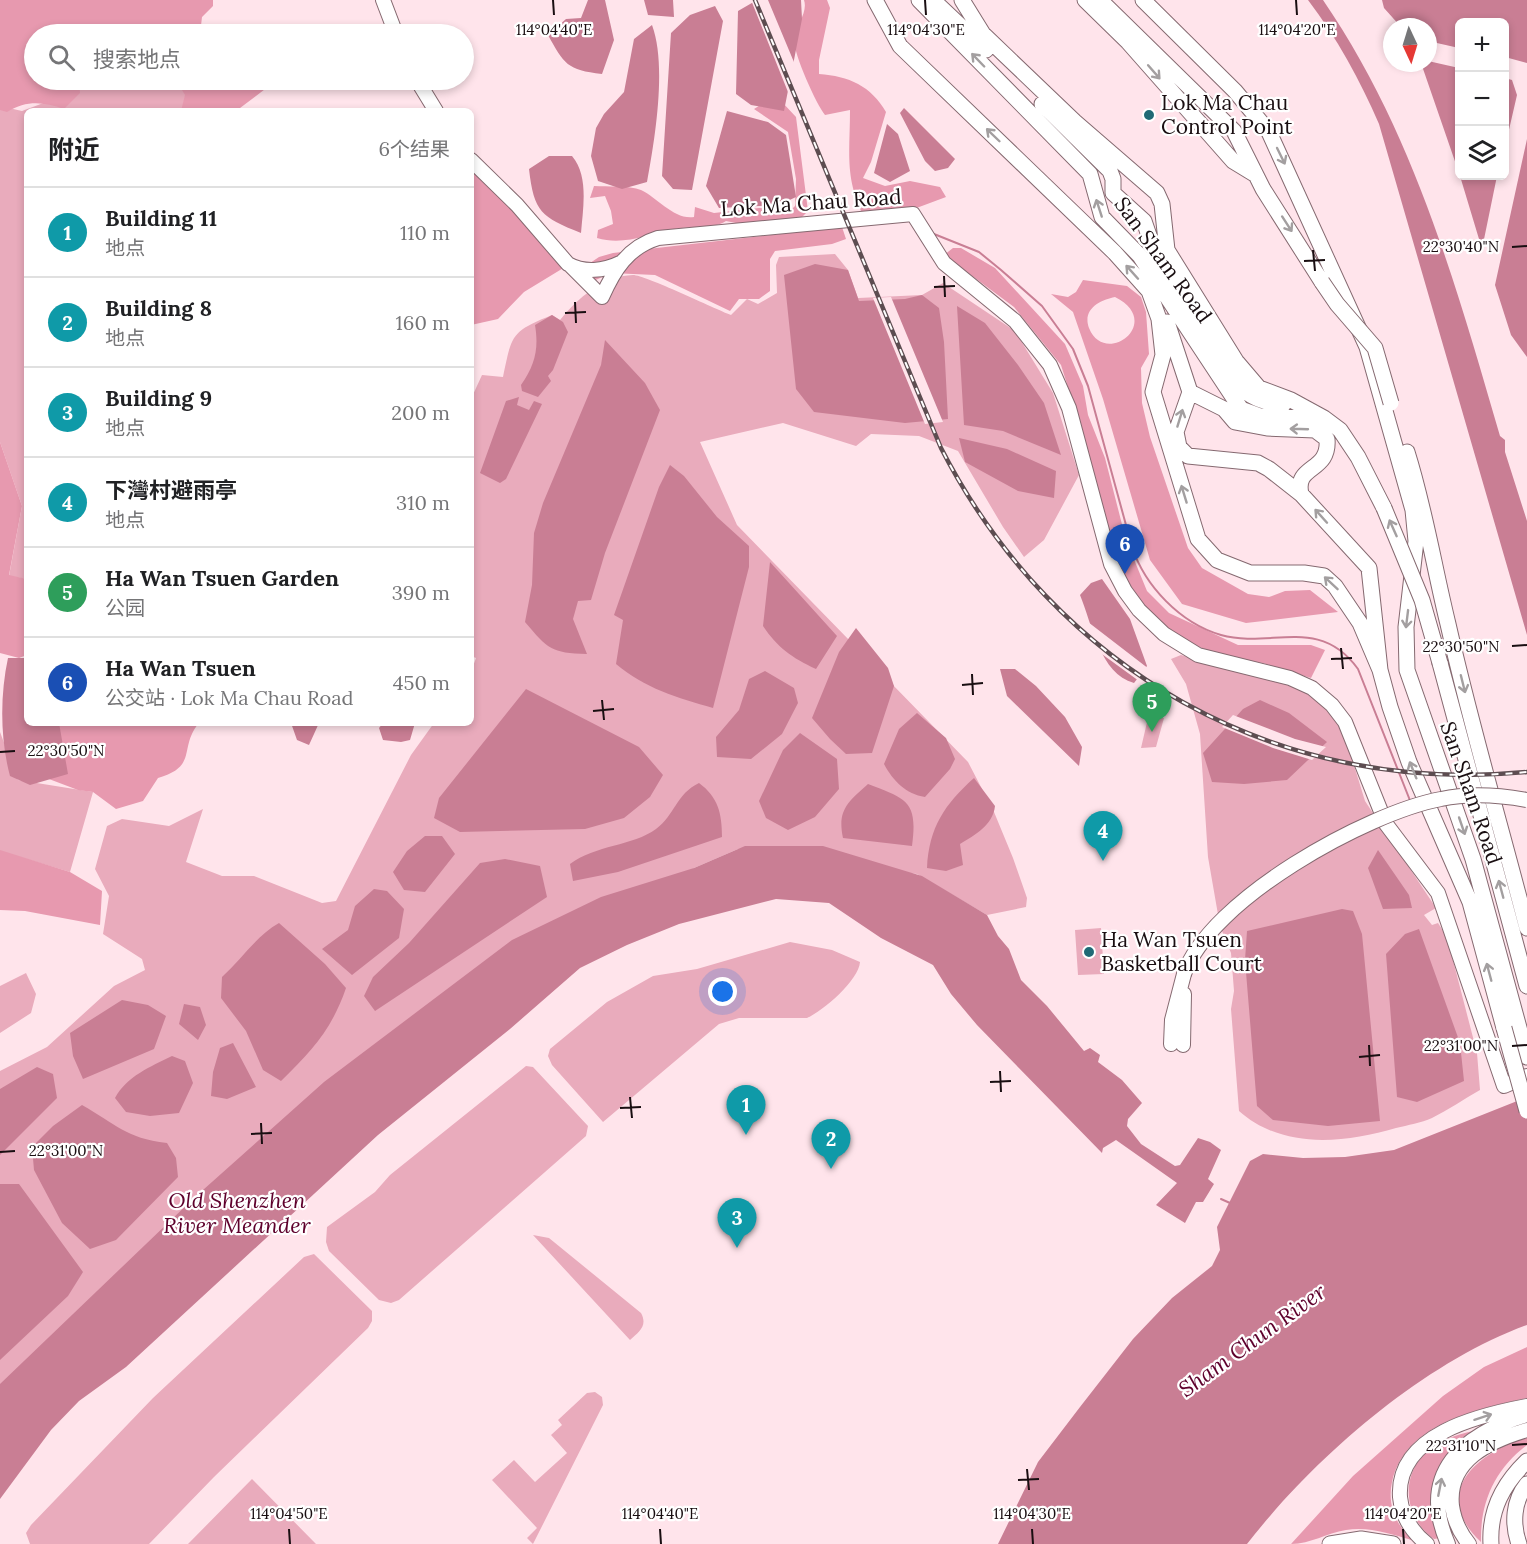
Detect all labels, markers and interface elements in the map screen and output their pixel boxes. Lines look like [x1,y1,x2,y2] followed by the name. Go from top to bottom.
[1383,18,1437,72] north arrow
[1455,18,1509,180] map controls
[1455,18,1509,72] button: +
[516,20,592,39] text: 114°04'40"E
[887,20,965,39] text: 114°04'30"E
[1258,20,1336,39] text: 114°04'20"E
[24,24,474,90] search box
[45,41,78,74] icon: search
[93,45,181,73] text: 搜索地点
[971,53,986,68] one-way arrow
[1148,64,1161,80] one-way arrow
[1455,72,1509,126] button: −
[1161,89,1293,140] place label: Lok Ma Chau Control Point
[1142,108,1156,122] marker: Lok Ma Chau Control Point
[1455,126,1509,180] button: layers
[985,128,1000,143] one-way arrow
[48,133,100,166] text: 附近
[378,136,450,161] text: 6个结果
[1276,146,1288,164] one-way arrow
[719,183,902,222] street label: Lok Ma Chau Road
[1109,191,1218,328] street label: San Sham Road
[1093,199,1104,218] one-way arrow
[105,204,217,232] text: Building 11
[1280,216,1293,233] one-way arrow
[63,220,72,245] text: 1
[400,220,450,245] text: 110 m
[105,235,145,260] text: 地点
[1423,237,1499,256] text: 22°30'40"N
[1125,265,1139,280] one-way arrow
[105,294,212,322] text: Building 8
[62,310,73,335] text: 2
[396,310,450,335] text: 160 m
[105,325,145,350] text: 地点
[105,384,212,412] text: Building 9
[62,400,73,425] text: 3
[391,400,450,425] text: 200 m
[1175,409,1186,428] one-way arrow
[105,415,145,440] text: 地点
[1289,423,1309,435] one-way arrow
[105,476,237,504] text: 下灣村避雨亭
[1178,485,1189,504] one-way arrow
[62,490,73,515] text: 4
[396,490,450,515] text: 310 m
[105,507,145,532] text: 地点
[1314,509,1328,524] one-way arrow
[1387,520,1399,538] one-way arrow
[1106,524,1144,574] pin: 6
[105,564,339,592] text: Ha Wan Tsuen Garden
[1323,576,1338,590] one-way arrow
[62,580,73,605] text: 5
[392,580,450,605] text: 390 m
[105,595,145,620] text: 公园
[1402,609,1413,629] one-way arrow
[1422,637,1500,656] text: 22°30'50"N
[105,654,256,682] text: Ha Wan Tsuen
[62,670,73,695] text: 6
[393,670,450,695] text: 450 m
[1457,674,1469,693] one-way arrow
[1132,682,1172,732] pin: 5
[105,685,353,710] text: 公交站 · Lok Ma Chau Road
[1434,718,1509,868] street label: San Sham Road
[27,741,105,760] text: 22°30'50"N
[1407,762,1418,780] one-way arrow
[1084,812,1122,861] pin: 4
[1457,816,1468,835] one-way arrow
[1495,880,1507,899] one-way arrow
[1101,926,1263,977] place label: Ha Wan Tsuen Basketball Court
[1082,945,1096,959] marker: Ha Wan Tsuen Basketball Court
[1483,963,1495,982] one-way arrow
[708,977,737,1006] your location
[1424,1036,1498,1055] text: 22°31'00"N
[726,1086,766,1135] pin: 1
[812,1120,850,1169] pin: 2
[29,1141,103,1160] text: 22°31'00"N
[163,1186,312,1239] water label: Old Shenzhen River Meander
[718,1198,756,1248] pin: 3
[1173,1277,1332,1403] water label: Sham Chun River
[1473,1411,1492,1422] one-way arrow
[1426,1436,1496,1455] text: 22°31'10"N
[1435,1478,1446,1498] one-way arrow
[250,1504,328,1523] text: 114°04'50"E
[622,1504,698,1523] text: 114°04'40"E
[993,1504,1071,1523] text: 114°04'30"E
[1364,1504,1442,1523] text: 114°04'20"E

